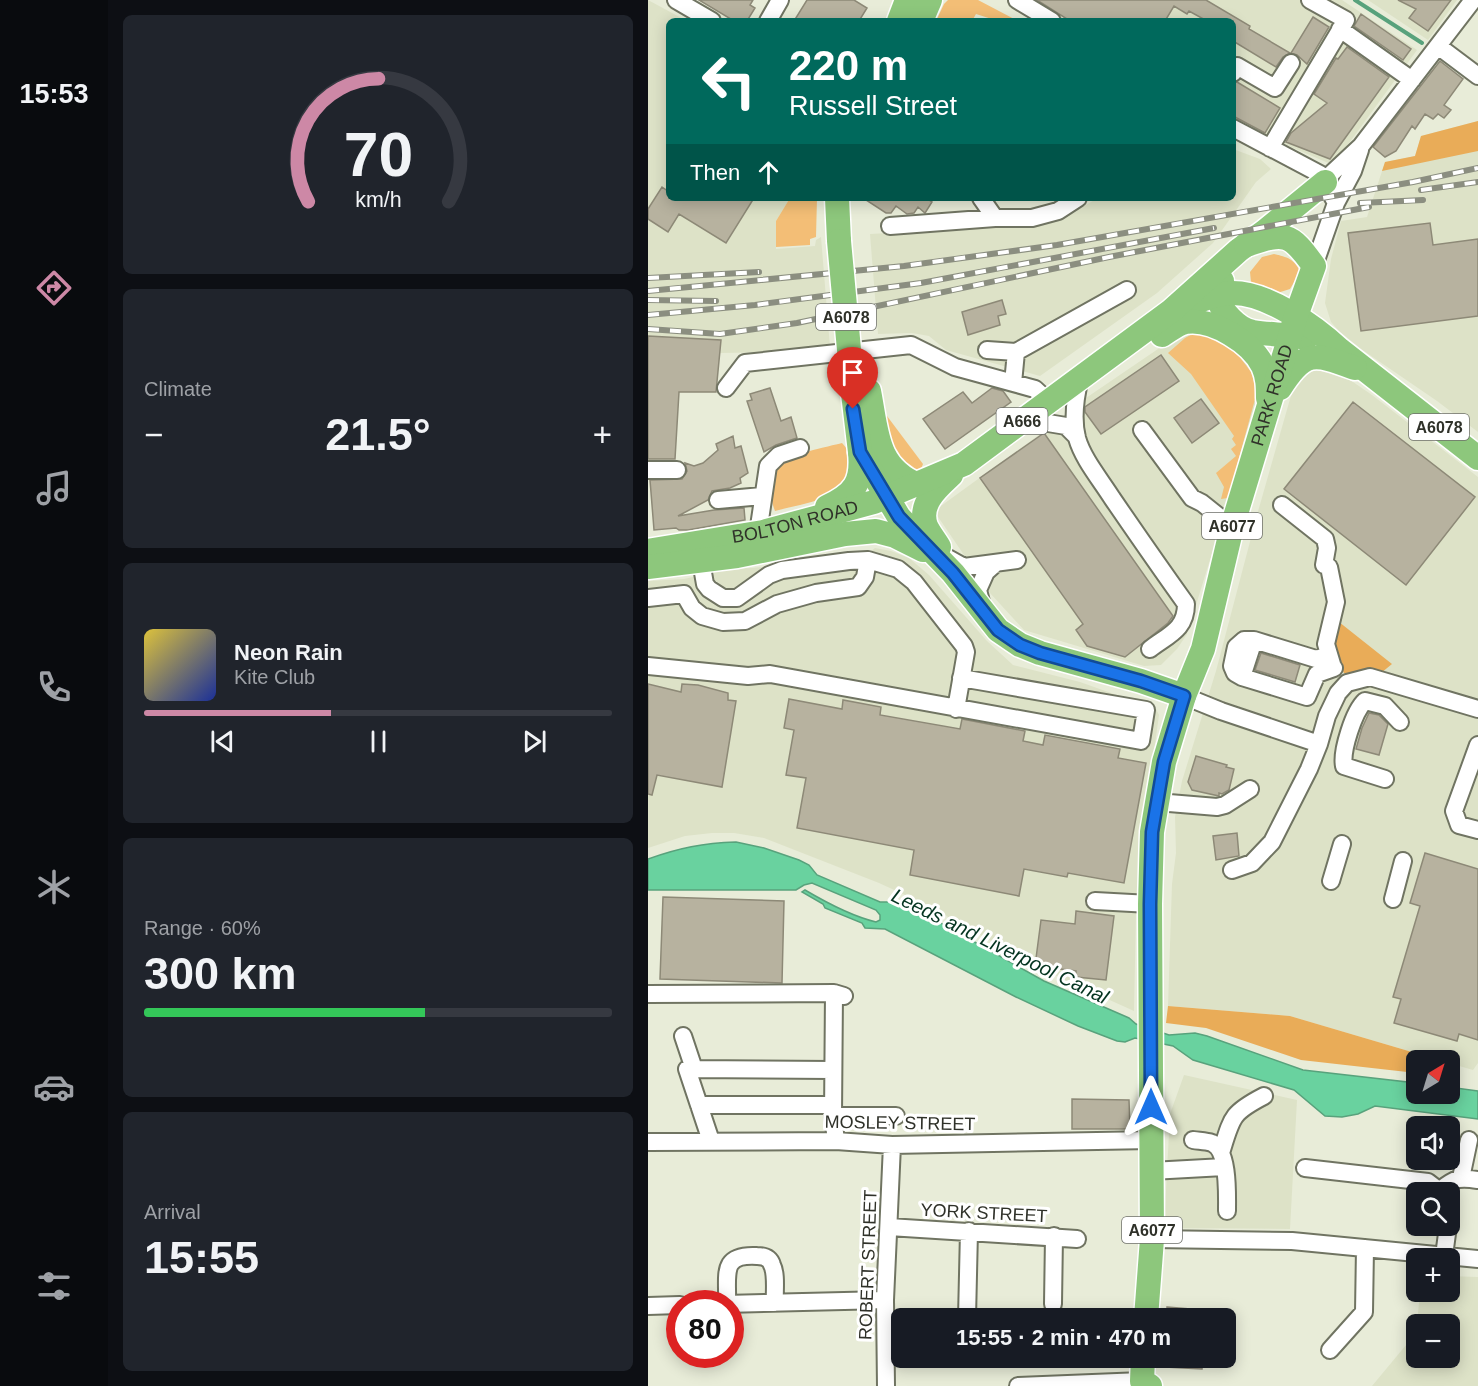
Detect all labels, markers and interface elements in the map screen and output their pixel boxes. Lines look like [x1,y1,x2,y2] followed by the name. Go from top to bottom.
[690,42,768,120] icon: left
[789,42,908,89] text: 220 m
[19,79,89,109] text: 15:53
[789,91,957,121] text: Russell Street
[343,120,413,189] text: 70
[752,156,785,189] icon: ahead
[690,160,740,185] text: Then
[355,188,401,212] text: km/h
[33,267,75,309] icon: directions
[816,304,876,330] road number: A6078
[1247,342,1297,448] street label: PARK ROAD
[827,347,878,409] pin
[836,356,869,389] icon: arrive
[144,378,212,400] text: Climate
[996,408,1048,434] road number: A666
[325,409,431,460] text: 21.5°
[1409,414,1469,440] road number: A6078
[144,416,163,453] text: −
[593,416,612,453] text: +
[33,467,75,509] icon: music
[731,497,860,547] street label: BOLTON ROAD
[1202,513,1262,539] road number: A6077
[234,640,343,665] text: Neon Rain
[33,666,75,708] icon: phone
[234,666,315,688] text: Kite Club
[206,725,239,758] icon: previous
[362,725,395,758] icon: pause
[518,725,551,758] icon: next
[33,866,75,908] icon: climate
[888,884,1112,1008] water label: Leeds and Liverpool Canal
[144,917,261,939] text: Range · 60%
[144,948,297,999] text: 300 km
[1406,1050,1460,1104] north arrow
[1406,1050,1460,1368] map controls
[33,1066,75,1108] icon: car
[1119,1075,1183,1139] position arrow
[824,1112,976,1134] street label: MOSLEY STREET
[1406,1116,1460,1170] button: sound
[1406,1182,1460,1236] button: search
[855,1190,881,1340] street label: ROBERT STREET
[920,1200,1048,1226] street label: YORK STREET
[144,1201,201,1223] text: Arrival
[1122,1217,1182,1243] road number: A6077
[144,1232,259,1283] text: 15:55
[1406,1248,1460,1302] button: +
[33,1265,75,1307] icon: filters
[666,1290,744,1368] speed limit sign: 80
[1406,1314,1460,1368] button: −
[956,1325,1171,1350] text: 15:55 · 2 min · 470 m

